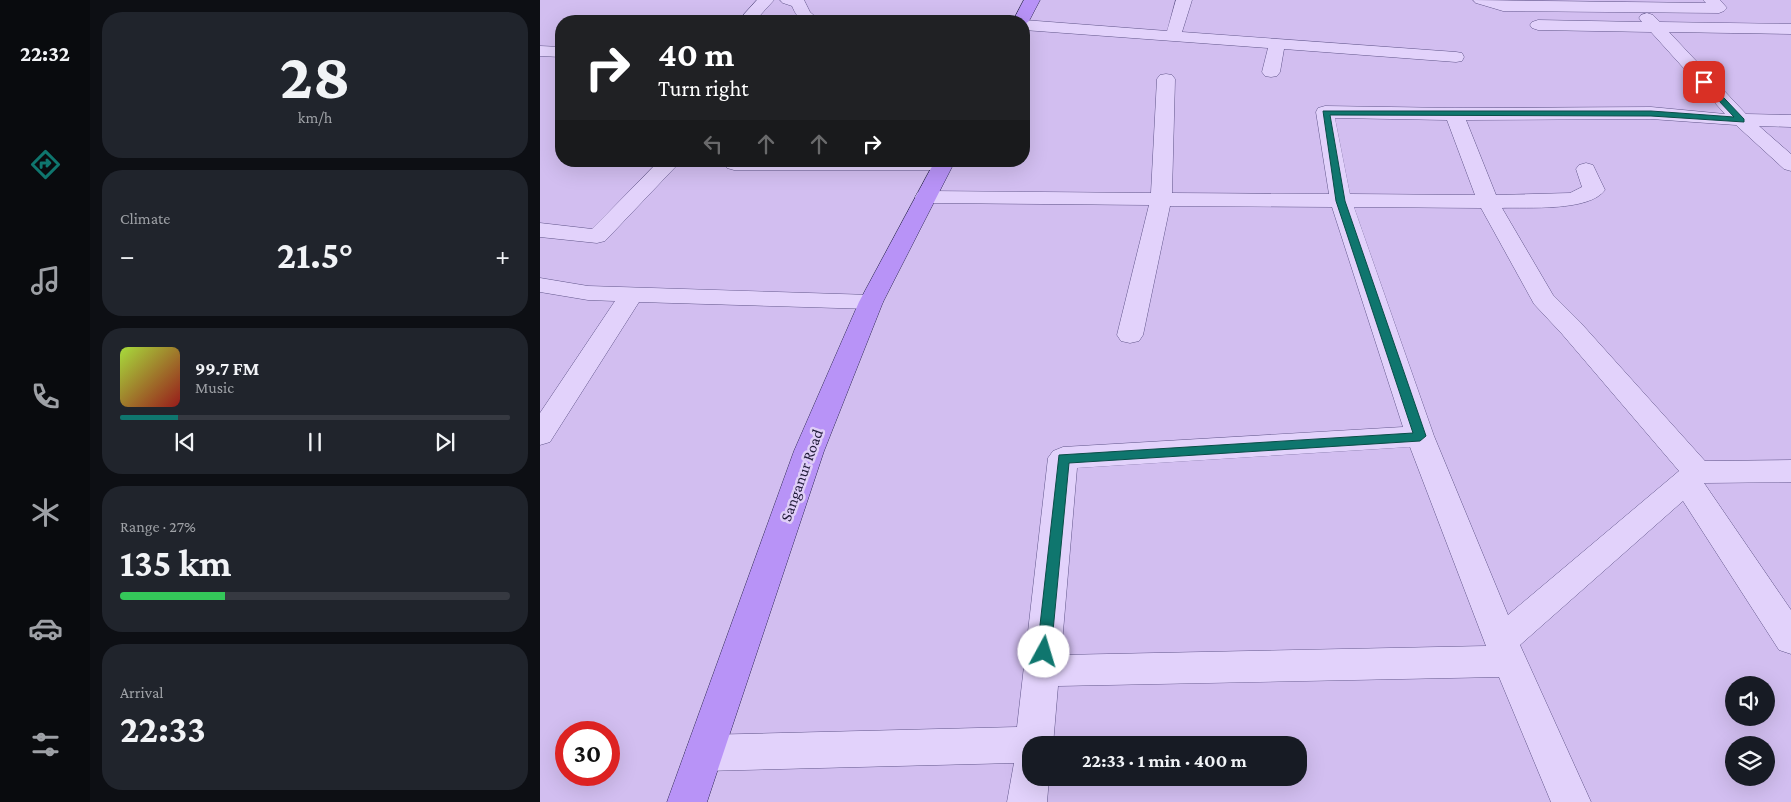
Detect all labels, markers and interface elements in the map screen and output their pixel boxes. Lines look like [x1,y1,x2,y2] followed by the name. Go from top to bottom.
[575,35,640,100] icon: right
[658,35,735,74] text: 40 m
[280,40,350,112] text: 28
[20,41,70,66] text: 22:32
[1683,61,1725,103] pin
[1690,68,1718,96] icon: arrive
[658,76,749,101] text: Turn right
[298,109,332,126] text: km/h
[699,130,727,158] icon: left
[752,130,780,158] icon: ahead
[805,130,833,158] icon: ahead
[858,130,886,158] icon: right
[28,147,63,182] icon: directions
[120,210,170,227] text: Climate
[277,234,353,276] text: 21.5°
[120,240,135,271] text: −
[495,240,510,271] text: +
[28,263,63,298] icon: music
[195,358,259,379] text: 99.7 FM
[28,379,63,414] icon: phone
[195,379,234,396] text: Music
[777,426,827,524] street label: Sanganur Road
[171,428,199,456] icon: previous
[301,428,329,456] icon: pause
[431,428,459,456] icon: next
[28,495,63,530] icon: climate
[120,518,196,535] text: Range · 27%
[120,542,232,584] text: 135 km
[28,611,63,646] icon: car
[1017,625,1069,677] position arrow
[1725,676,1775,786] map controls
[1725,676,1775,726] button: sound
[120,684,164,701] text: Arrival
[120,708,206,750] text: 22:33
[555,721,620,786] speed limit sign: 30
[28,727,63,762] icon: filters
[1725,736,1775,786] button: layers
[1082,750,1247,771] text: 22:33 · 1 min · 400 m

